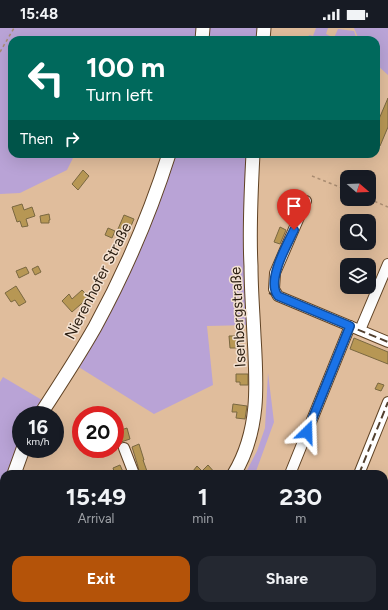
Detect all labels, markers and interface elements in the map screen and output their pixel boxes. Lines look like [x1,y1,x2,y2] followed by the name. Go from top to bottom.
[20,5,58,23] text: 15:48
[86,50,165,84] text: 100 m
[20,52,72,104] icon: left
[86,84,153,106] text: Turn left
[61,128,83,150] icon: right
[20,130,53,148] text: Then
[340,170,376,206] north arrow
[340,170,376,294] map controls
[277,189,311,230] pin
[283,195,305,217] icon: arrive
[340,214,376,250] button: search
[61,220,135,342] street label: Nierenhofer Straße
[340,258,376,294] button: layers
[226,266,250,368] street label: Isenbergstraße
[72,406,124,458] speed limit sign: 20
[286,411,328,453] position arrow
[28,415,48,439] text: 16
[27,435,49,448] text: km/h
[66,482,126,511] text: 15:49
[198,482,208,511] text: 1
[279,482,322,511] text: 230
[78,511,114,526] text: Arrival
[192,511,213,526] text: min
[295,511,306,526] text: m
[12,556,190,602] button: Exit
[198,556,376,602] button: Share

